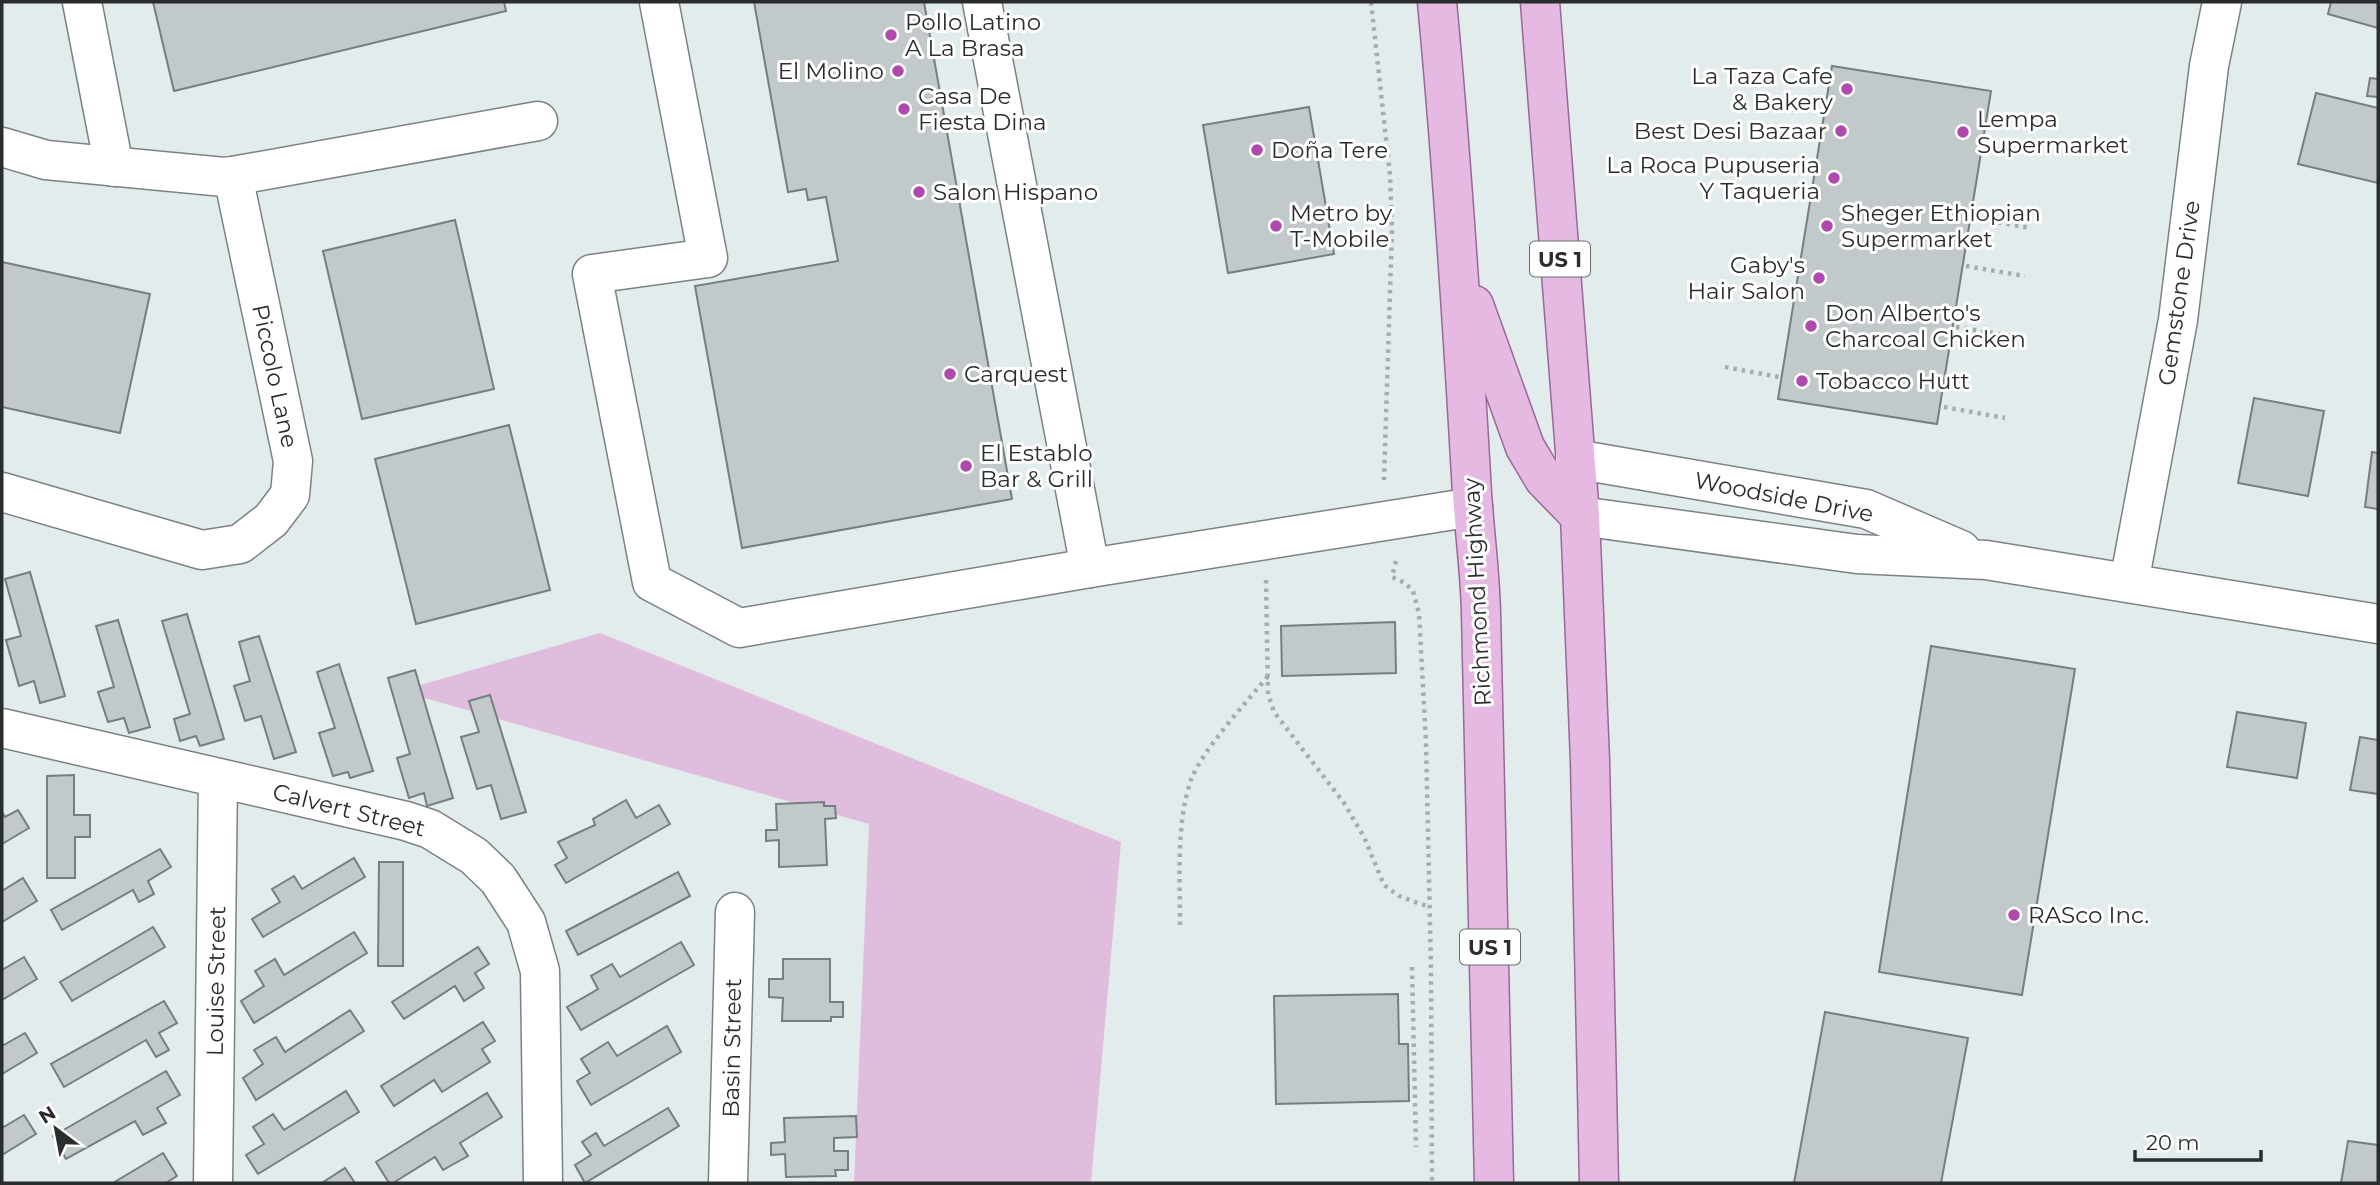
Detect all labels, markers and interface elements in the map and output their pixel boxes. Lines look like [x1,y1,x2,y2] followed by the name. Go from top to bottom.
[905,8,1041,62] place label: Pollo Latino A La Brasa
[883,27,899,43] marker: Pollo Latino A La Brasa
[778,57,884,85] place label: El Molino
[1691,62,1834,116] place label: La Taza Cafe & Bakery
[890,63,906,79] marker: El Molino
[1839,81,1855,97] marker: La Taza Cafe & Bakery
[918,82,1047,136] place label: Casa De Fiesta Dina
[896,101,912,117] marker: Casa De Fiesta Dina
[1977,105,2129,159] place label: Lempa Supermarket
[1634,117,1827,145] place label: Best Desi Bazaar
[1833,123,1849,139] marker: Best Desi Bazaar
[1955,124,1971,140] marker: Lempa Supermarket
[1271,136,1388,164] place label: Doña Tere
[1249,142,1265,158] marker: Doña Tere
[1606,151,1820,205] place label: La Roca Pupuseria Y Taqueria
[1826,170,1842,186] marker: La Roca Pupuseria Y Taqueria
[933,178,1098,206] place label: Salon Hispano
[911,184,927,200] marker: Salon Hispano
[1290,199,1393,253] place label: Metro by T-Mobile
[1841,199,2041,253] place label: Sheger Ethiopian Supermarket
[2152,199,2206,387] street label: Gemstone Drive
[1268,218,1284,234] marker: Metro by T-Mobile
[1819,218,1835,234] marker: Sheger Ethiopian Supermarket
[1530,242,1590,276] road number: US 1
[1687,251,1805,305] place label: Gaby's Hair Salon
[1811,270,1827,286] marker: Gaby's Hair Salon
[1825,299,2026,353] place label: Don Alberto's Charcoal Chicken
[246,302,304,450] street label: Piccolo Lane
[1803,318,1819,334] marker: Don Alberto's Charcoal Chicken
[964,360,1068,388] place label: Carquest
[942,366,958,382] marker: Carquest
[1816,367,1970,395] place label: Tobacco Hutt
[1794,373,1810,389] marker: Tobacco Hutt
[980,439,1093,493] place label: El Establo Bar & Grill
[958,458,974,474] marker: El Establo Bar & Grill
[1692,466,1876,528] street label: Woodside Drive
[1457,477,1497,707] street label: Richmond Highway
[270,778,428,842] street label: Calvert Street
[2028,901,2149,929] place label: RASco Inc.
[201,906,231,1056] street label: Louise Street
[2006,907,2022,923] marker: RASco Inc.
[1460,930,1520,964] road number: US 1
[717,978,747,1118] street label: Basin Street
[21,1094,91,1164] north arrow
[35,1101,60,1129] text: N
[2135,1118,2261,1162] scale bar
[2146,1130,2200,1155] text: 20 m

